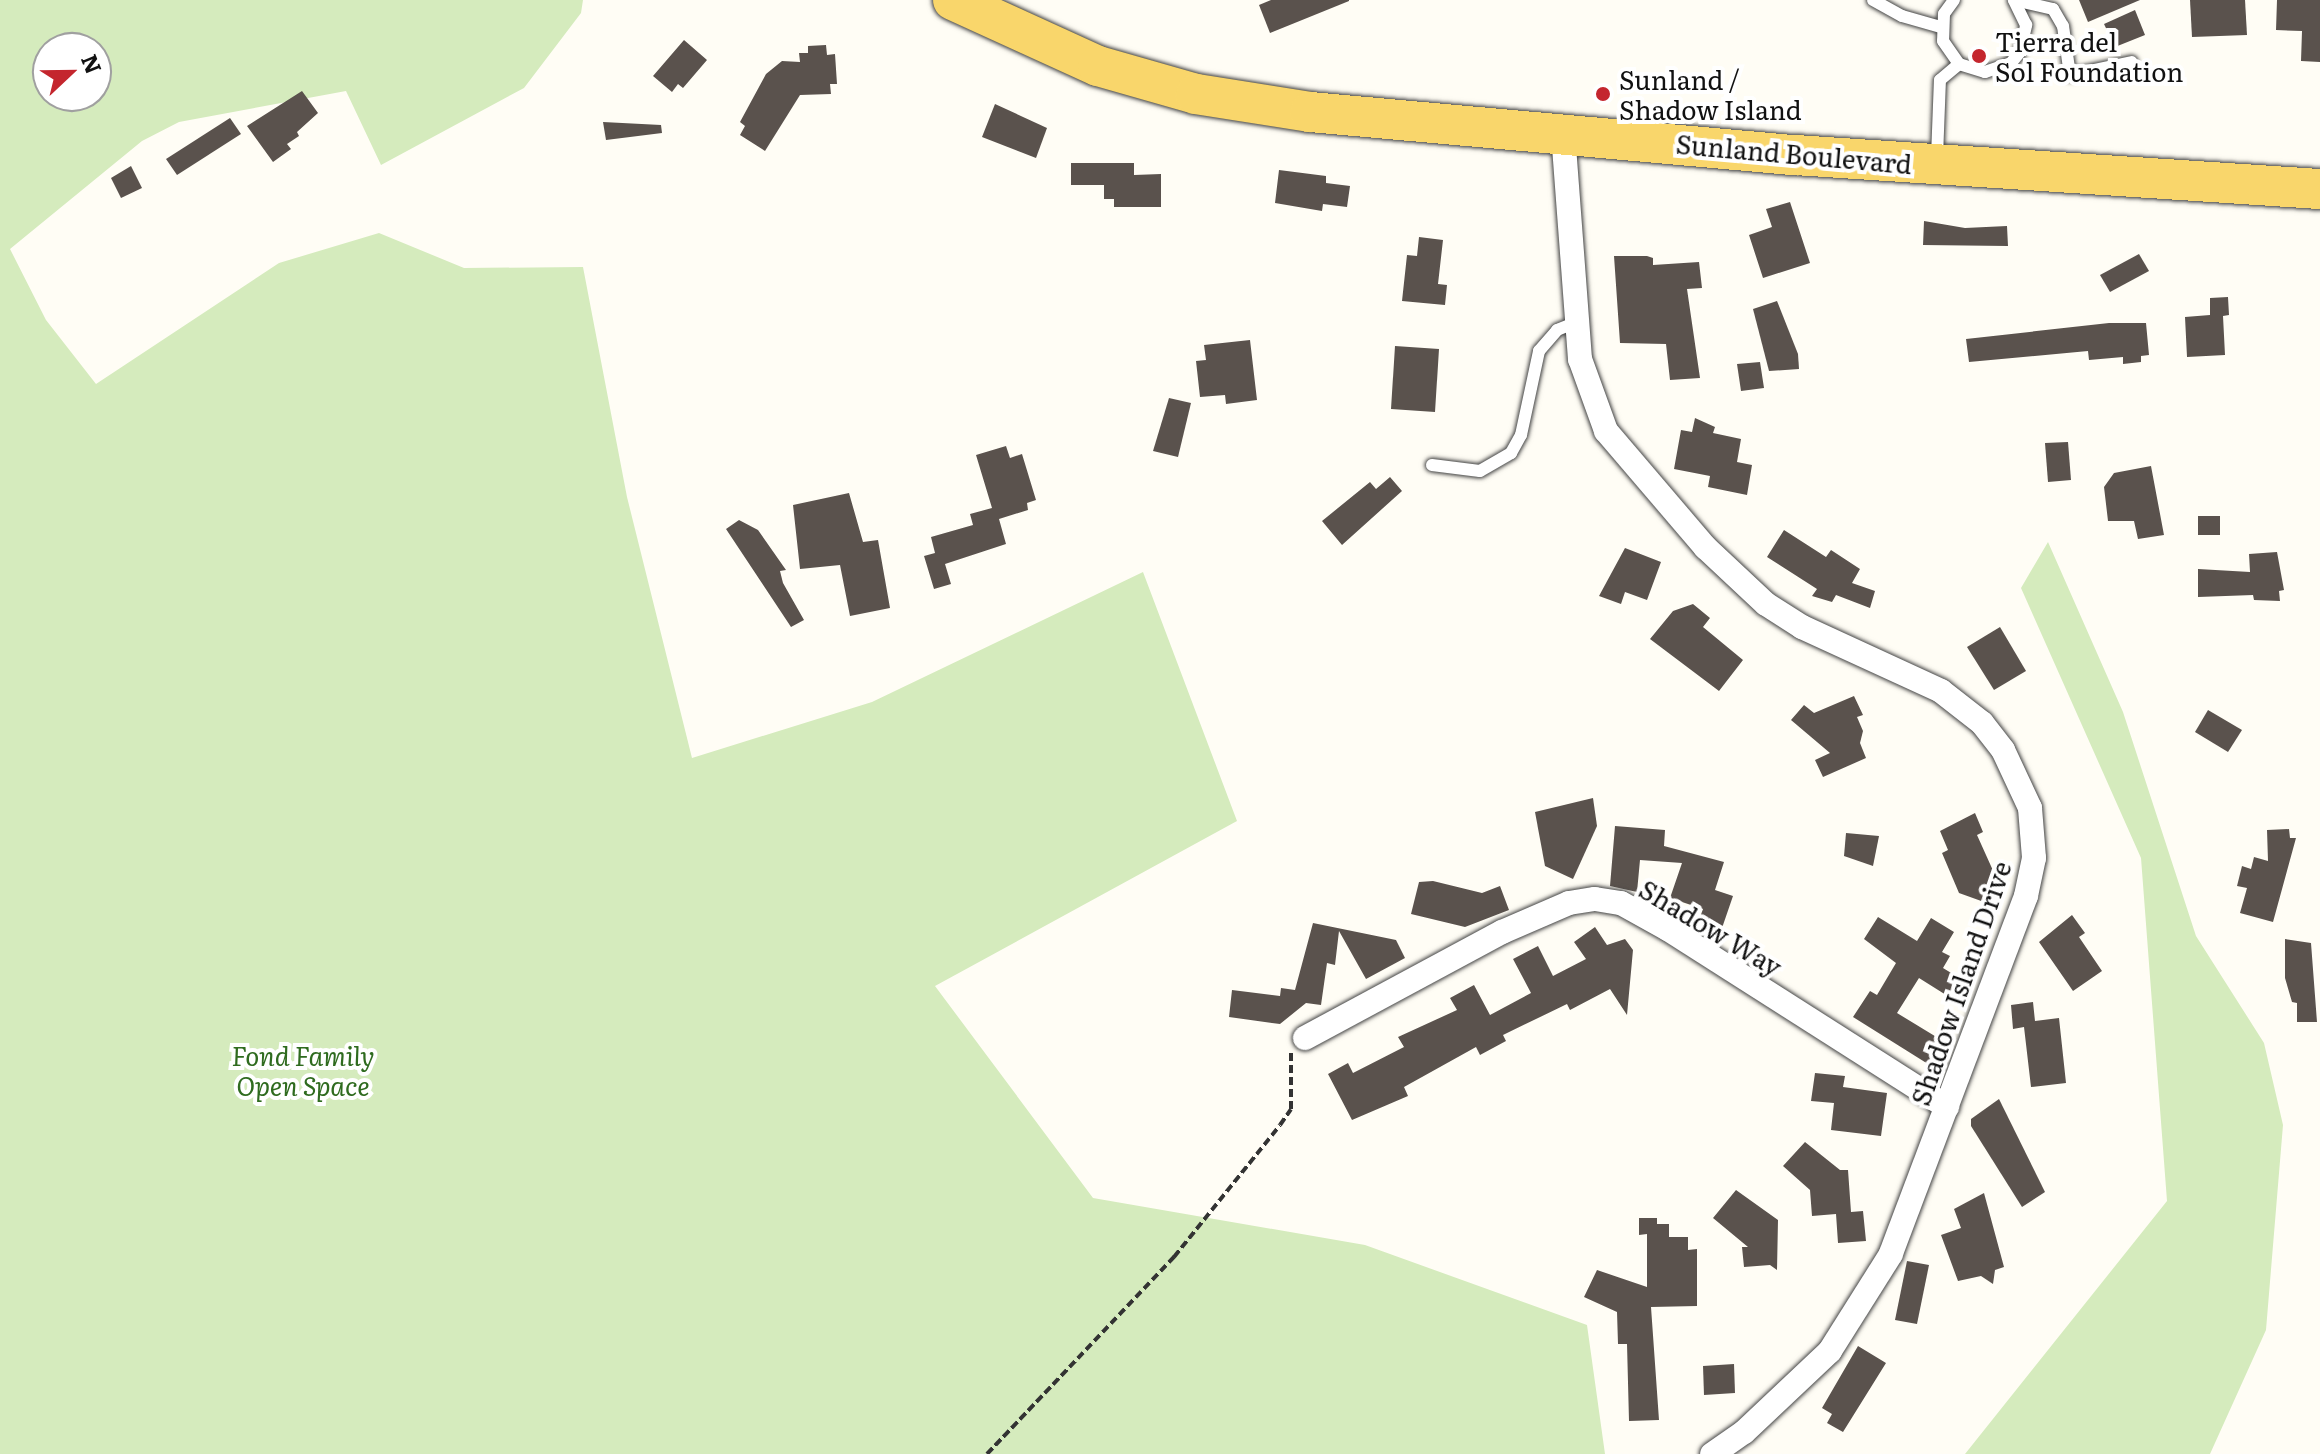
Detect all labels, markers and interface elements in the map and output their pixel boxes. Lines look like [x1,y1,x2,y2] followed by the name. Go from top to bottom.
[1995,25,2183,86] place label: Tierra del Sol Foundation
[32,32,112,112] north arrow
[1970,47,1988,65] marker: Tierra del Sol Foundation
[74,49,112,78] text: N
[1619,63,1802,124] place label: Sunland / Shadow Island
[1594,85,1612,103] marker: Sunland / Shadow Island
[1675,127,1913,179] street label: Sunland Boulevard
[1904,857,2016,1109] street label: Shadow Island Drive
[1634,872,1788,982] street label: Shadow Way
[231,1039,375,1100] park label: Fond Family Open Space

